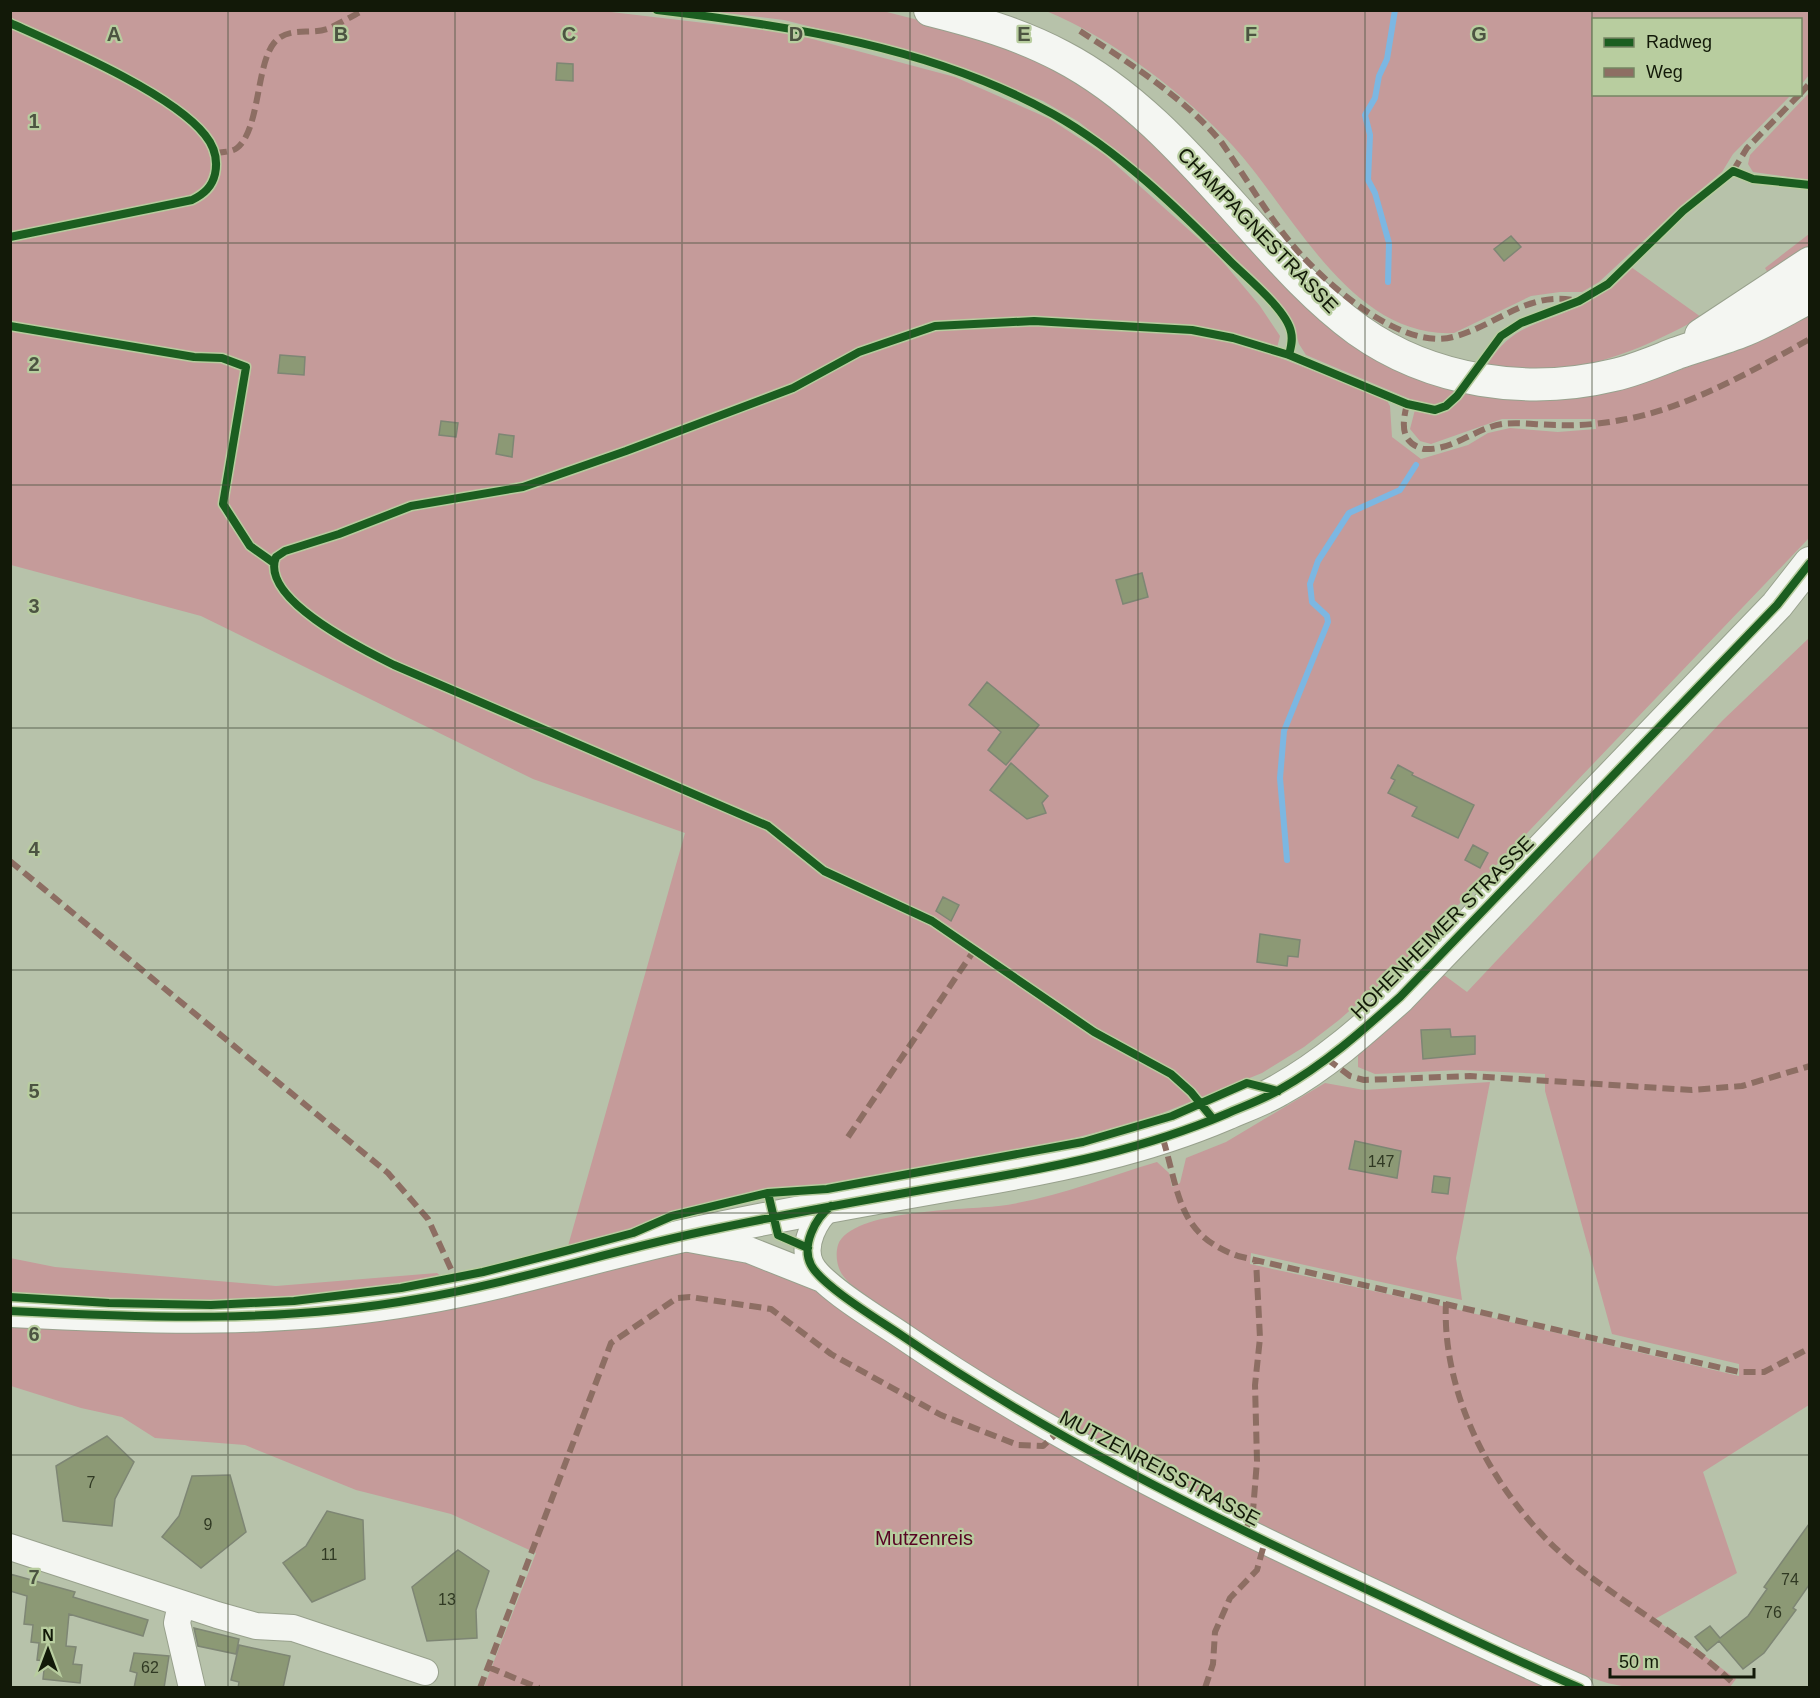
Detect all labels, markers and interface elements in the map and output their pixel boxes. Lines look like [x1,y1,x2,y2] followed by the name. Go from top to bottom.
[1592,18,1802,96] legend
[107,23,121,45] text: A
[334,23,348,45] text: B
[562,23,576,45] text: C
[789,23,803,45] text: D
[1017,23,1031,45] text: E
[1245,23,1257,45] text: F
[1471,23,1487,45] text: G
[1646,32,1712,52] text: Radweg
[1646,62,1683,82] text: Weg
[28,110,40,132] text: 1
[1173,143,1343,317] street label: CHAMPAGNESTRASSE
[28,353,40,375] text: 2
[28,595,40,617] text: 3
[1346,831,1538,1023] street label: HOHENHEIMER STRASSE
[28,838,40,860] text: 4
[28,1080,40,1102] text: 5
[1368,1153,1394,1170] house number: 147
[28,1323,40,1345] text: 6
[1056,1406,1264,1530] street label: MUTZENREISSTRASSE
[87,1474,96,1491] house number: 7
[204,1516,213,1533] house number: 9
[875,1527,973,1549] park label: Mutzenreis
[321,1546,337,1563] house number: 11
[28,1566,40,1588] text: 7
[1781,1571,1799,1588] house number: 74
[438,1591,456,1608] house number: 13
[1764,1604,1782,1621] house number: 76
[18,1620,78,1680] north arrow
[42,1627,54,1644] text: N
[1610,1641,1754,1679] scale bar
[1619,1652,1659,1672] text: 50 m
[141,1659,159,1676] house number: 62

